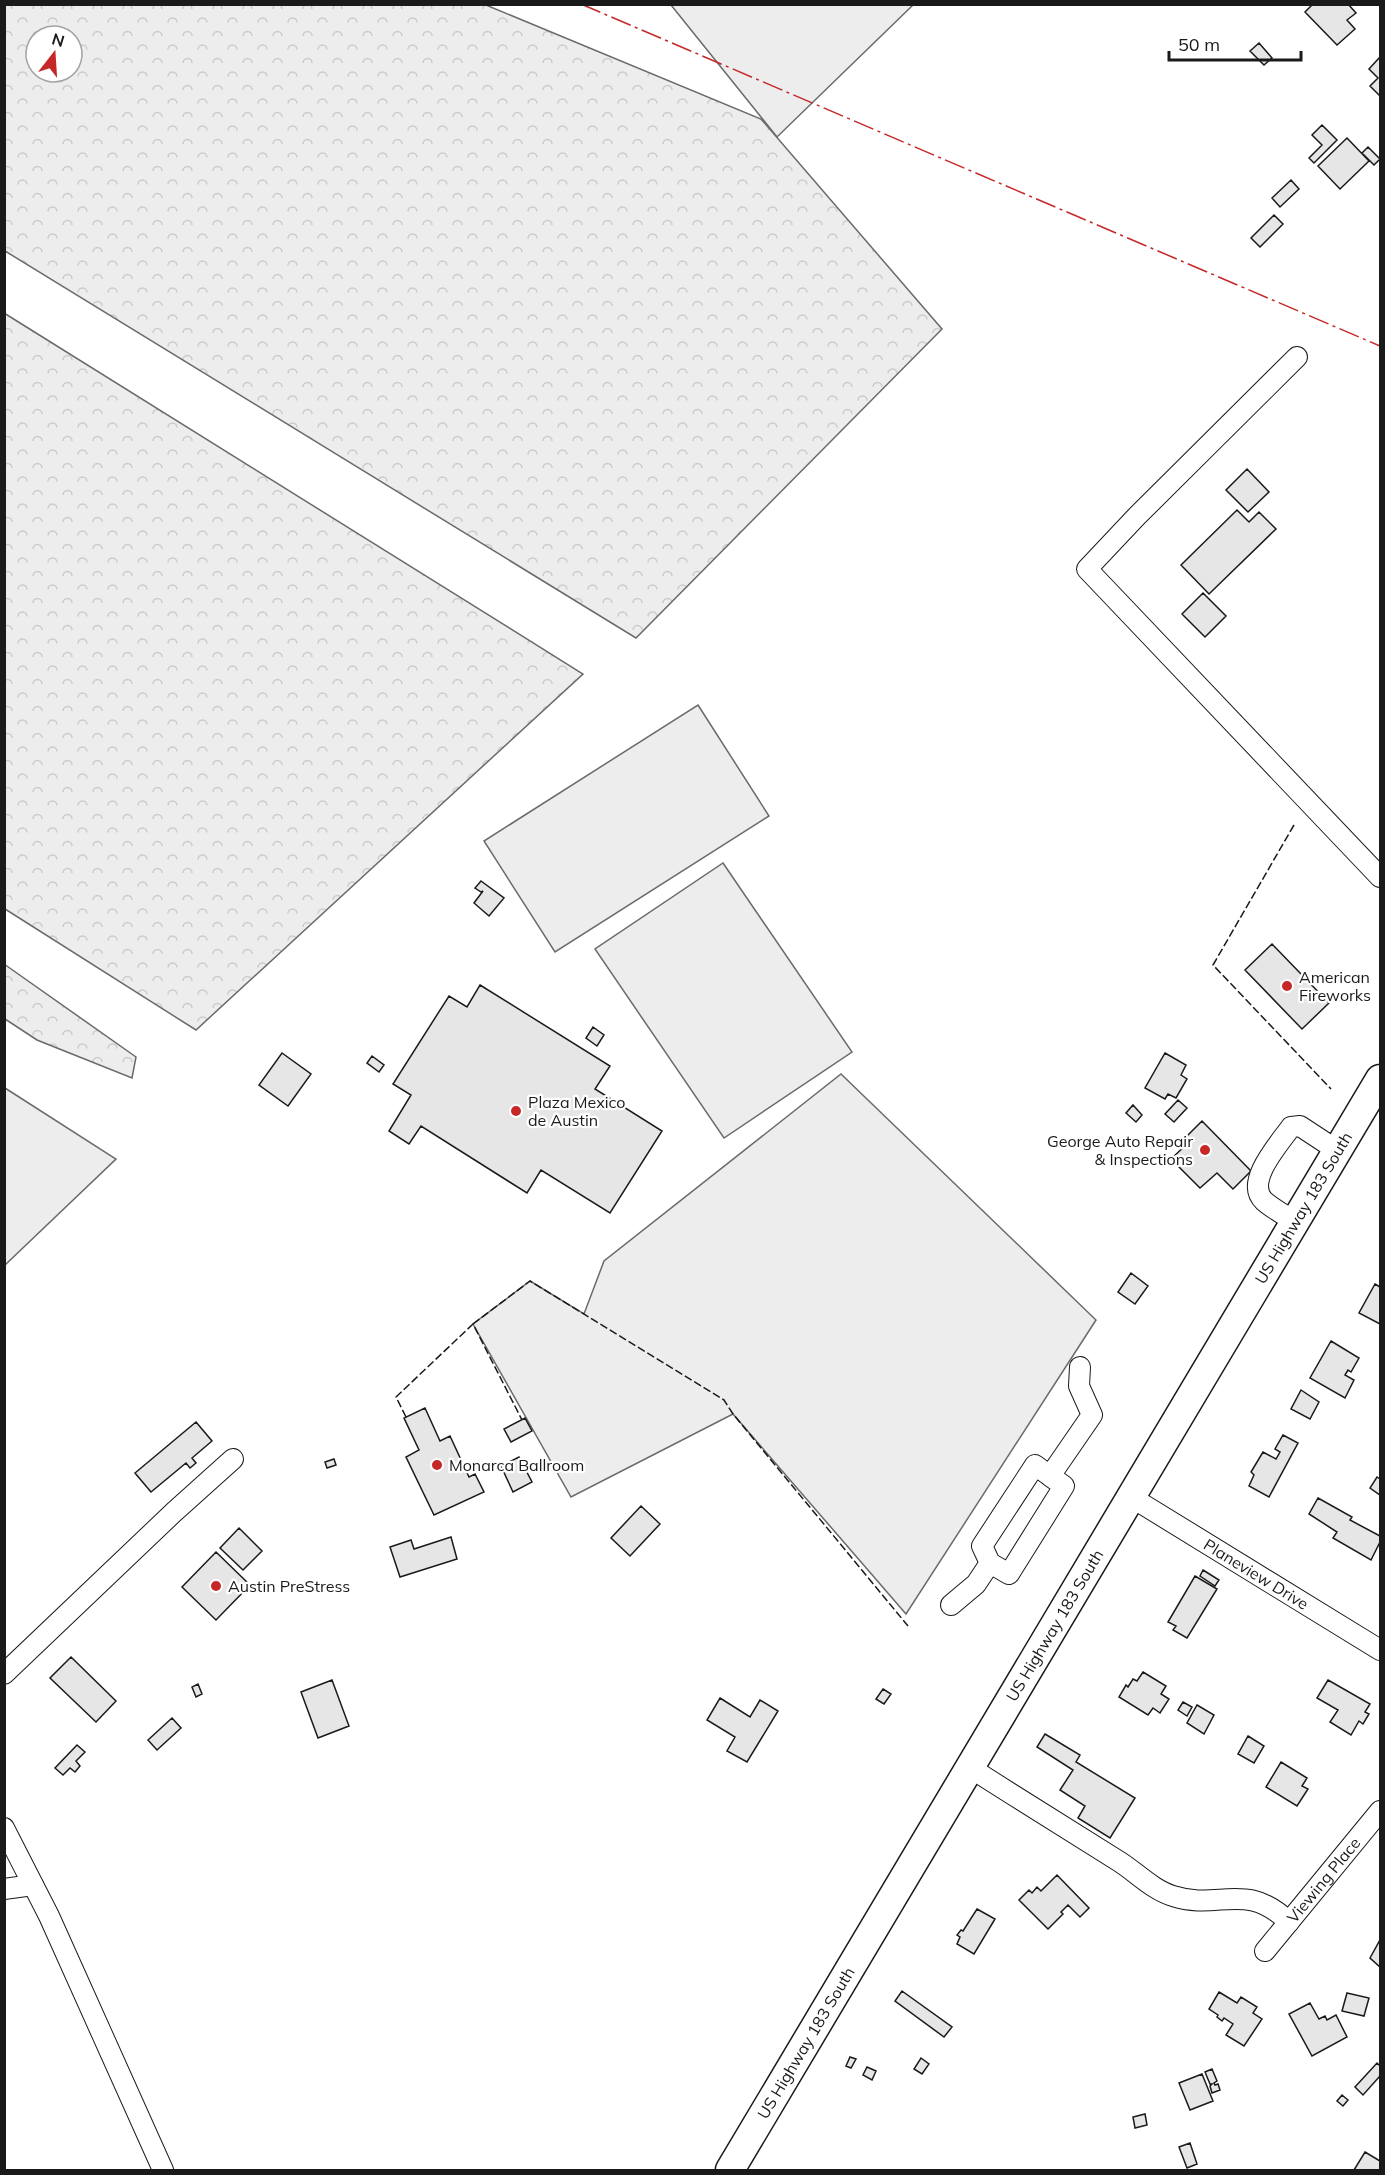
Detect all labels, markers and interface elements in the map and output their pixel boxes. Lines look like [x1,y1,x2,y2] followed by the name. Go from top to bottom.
[24,24,84,84] north arrow
[1169,24,1301,62] scale bar
[50,28,67,51] text: N
[1178,33,1220,56] text: 50 m
[1299,967,1371,1005] place label: American Fireworks
[1280,979,1294,993] marker: American Fireworks
[528,1092,625,1130] place label: Plaza Mexico de Austin
[509,1104,523,1118] marker: Plaza Mexico de Austin
[1250,1128,1356,1287] street label: US Highway 183 South
[1047,1131,1193,1169] place label: George Auto Repair & Inspections
[1198,1143,1212,1157] marker: George Auto Repair & Inspections
[449,1455,584,1475] place label: Monarca Ballroom
[430,1458,444,1472] marker: Monarca Ballroom
[1200,1534,1312,1614] street label: Planeview Drive
[1002,1546,1107,1705] street label: US Highway 183 South
[228,1576,350,1596] place label: Austin PreStress
[209,1579,223,1593] marker: Austin PreStress
[1282,1833,1364,1927] street label: Viewing Place
[753,1963,859,2122] street label: US Highway 183 South

